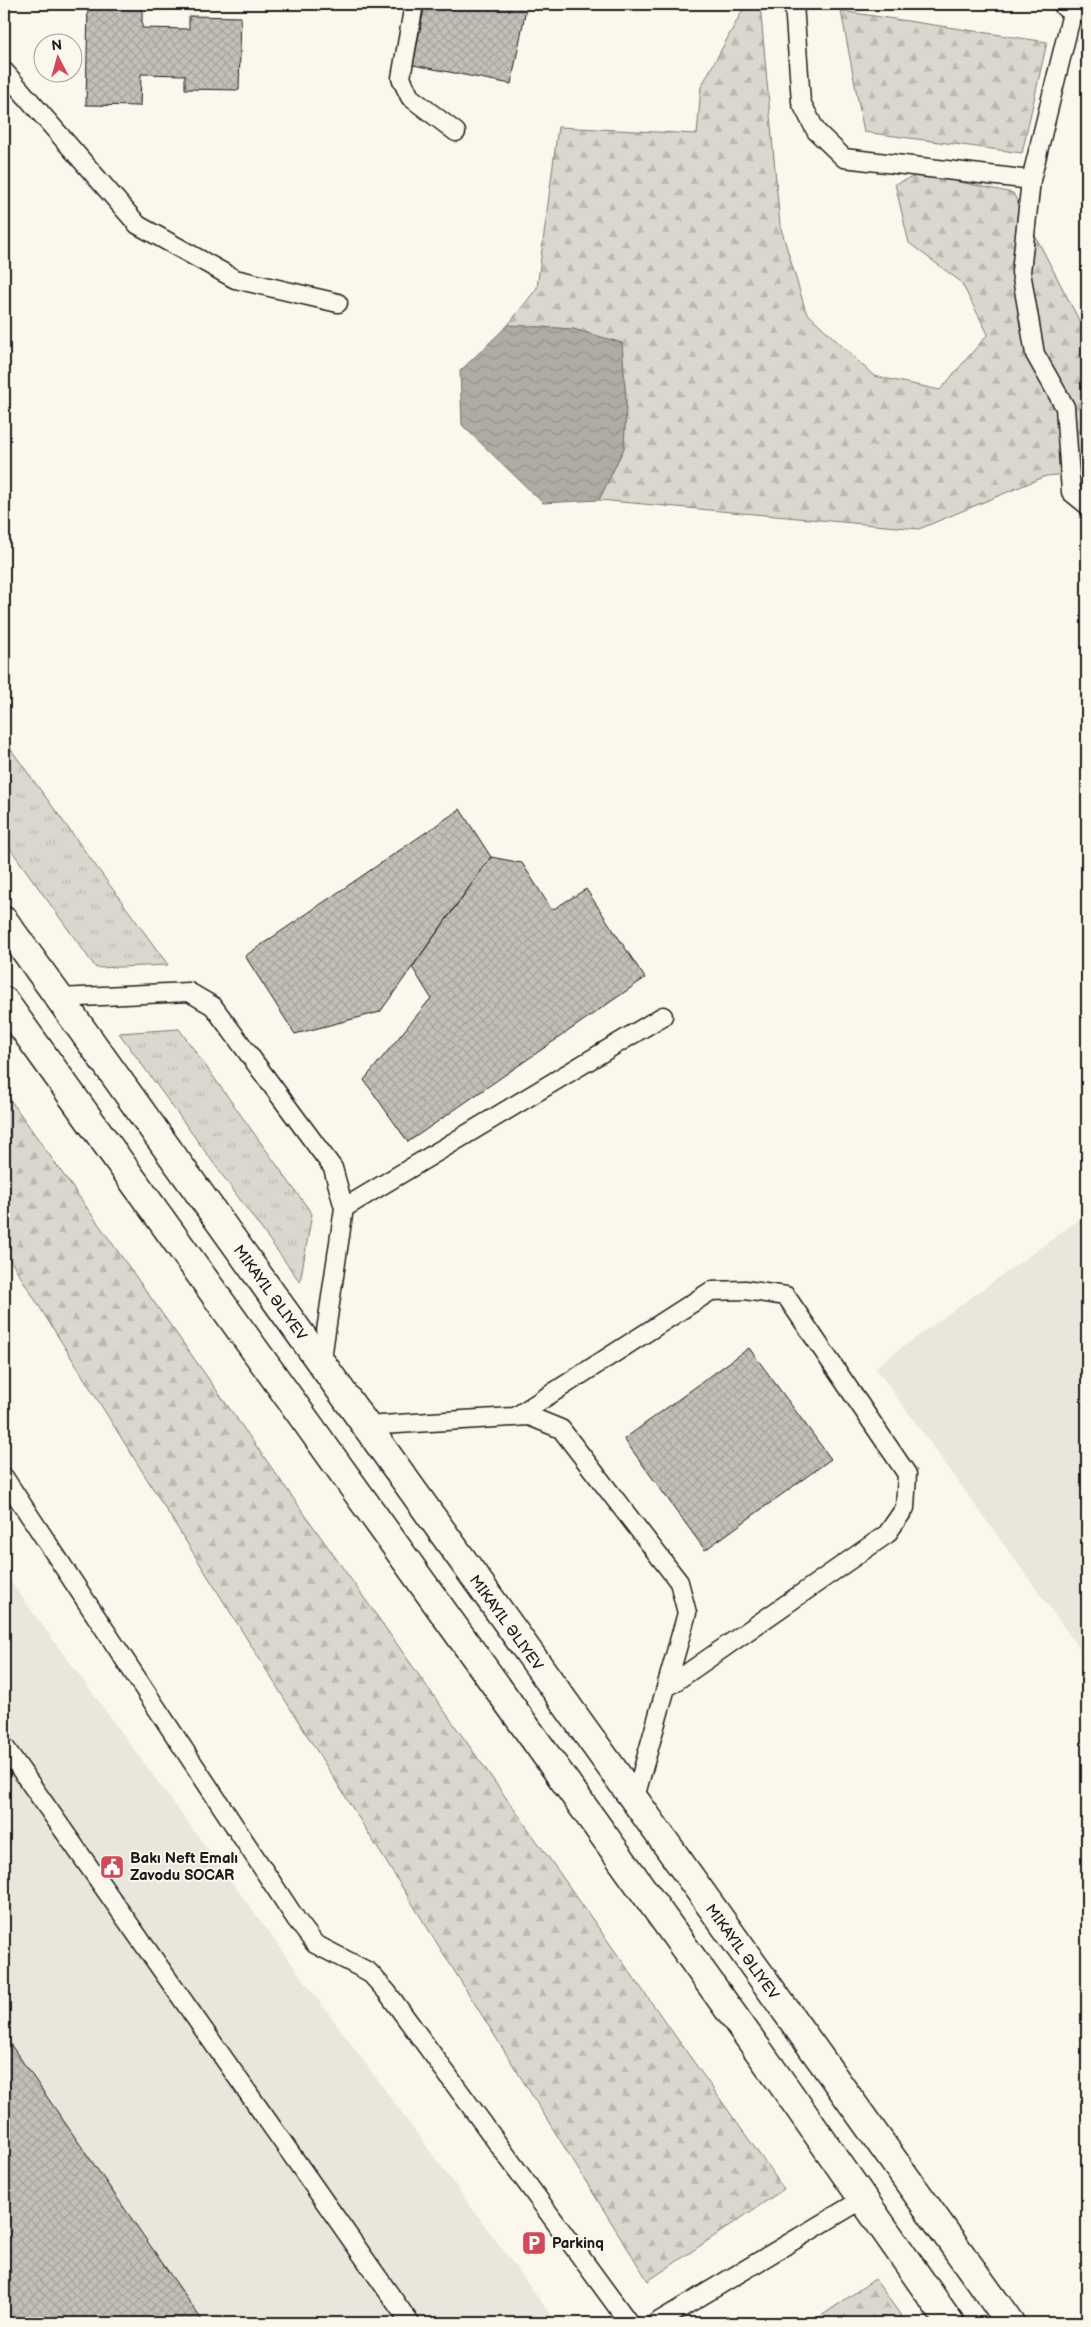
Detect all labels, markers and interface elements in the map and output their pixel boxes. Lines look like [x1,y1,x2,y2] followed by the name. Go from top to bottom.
[32,32,82,82] north arrow
[51,37,63,55] text: N
[229,1242,311,1345] street label: MIKAYIL ƏLIYEV
[465,1572,547,1675] street label: MIKAYIL ƏLIYEV
[130,1849,238,1885] place label: Bakı Neft Emalı Zavodu SOCAR
[99,1854,125,1880] public building icon: Bakı Neft Emalı Zavodu SOCAR
[701,1901,783,2004] street label: MIKAYIL ƏLIYEV
[521,2230,547,2256] parking icon: Parkinq
[552,2234,604,2253] place label: Parkinq

